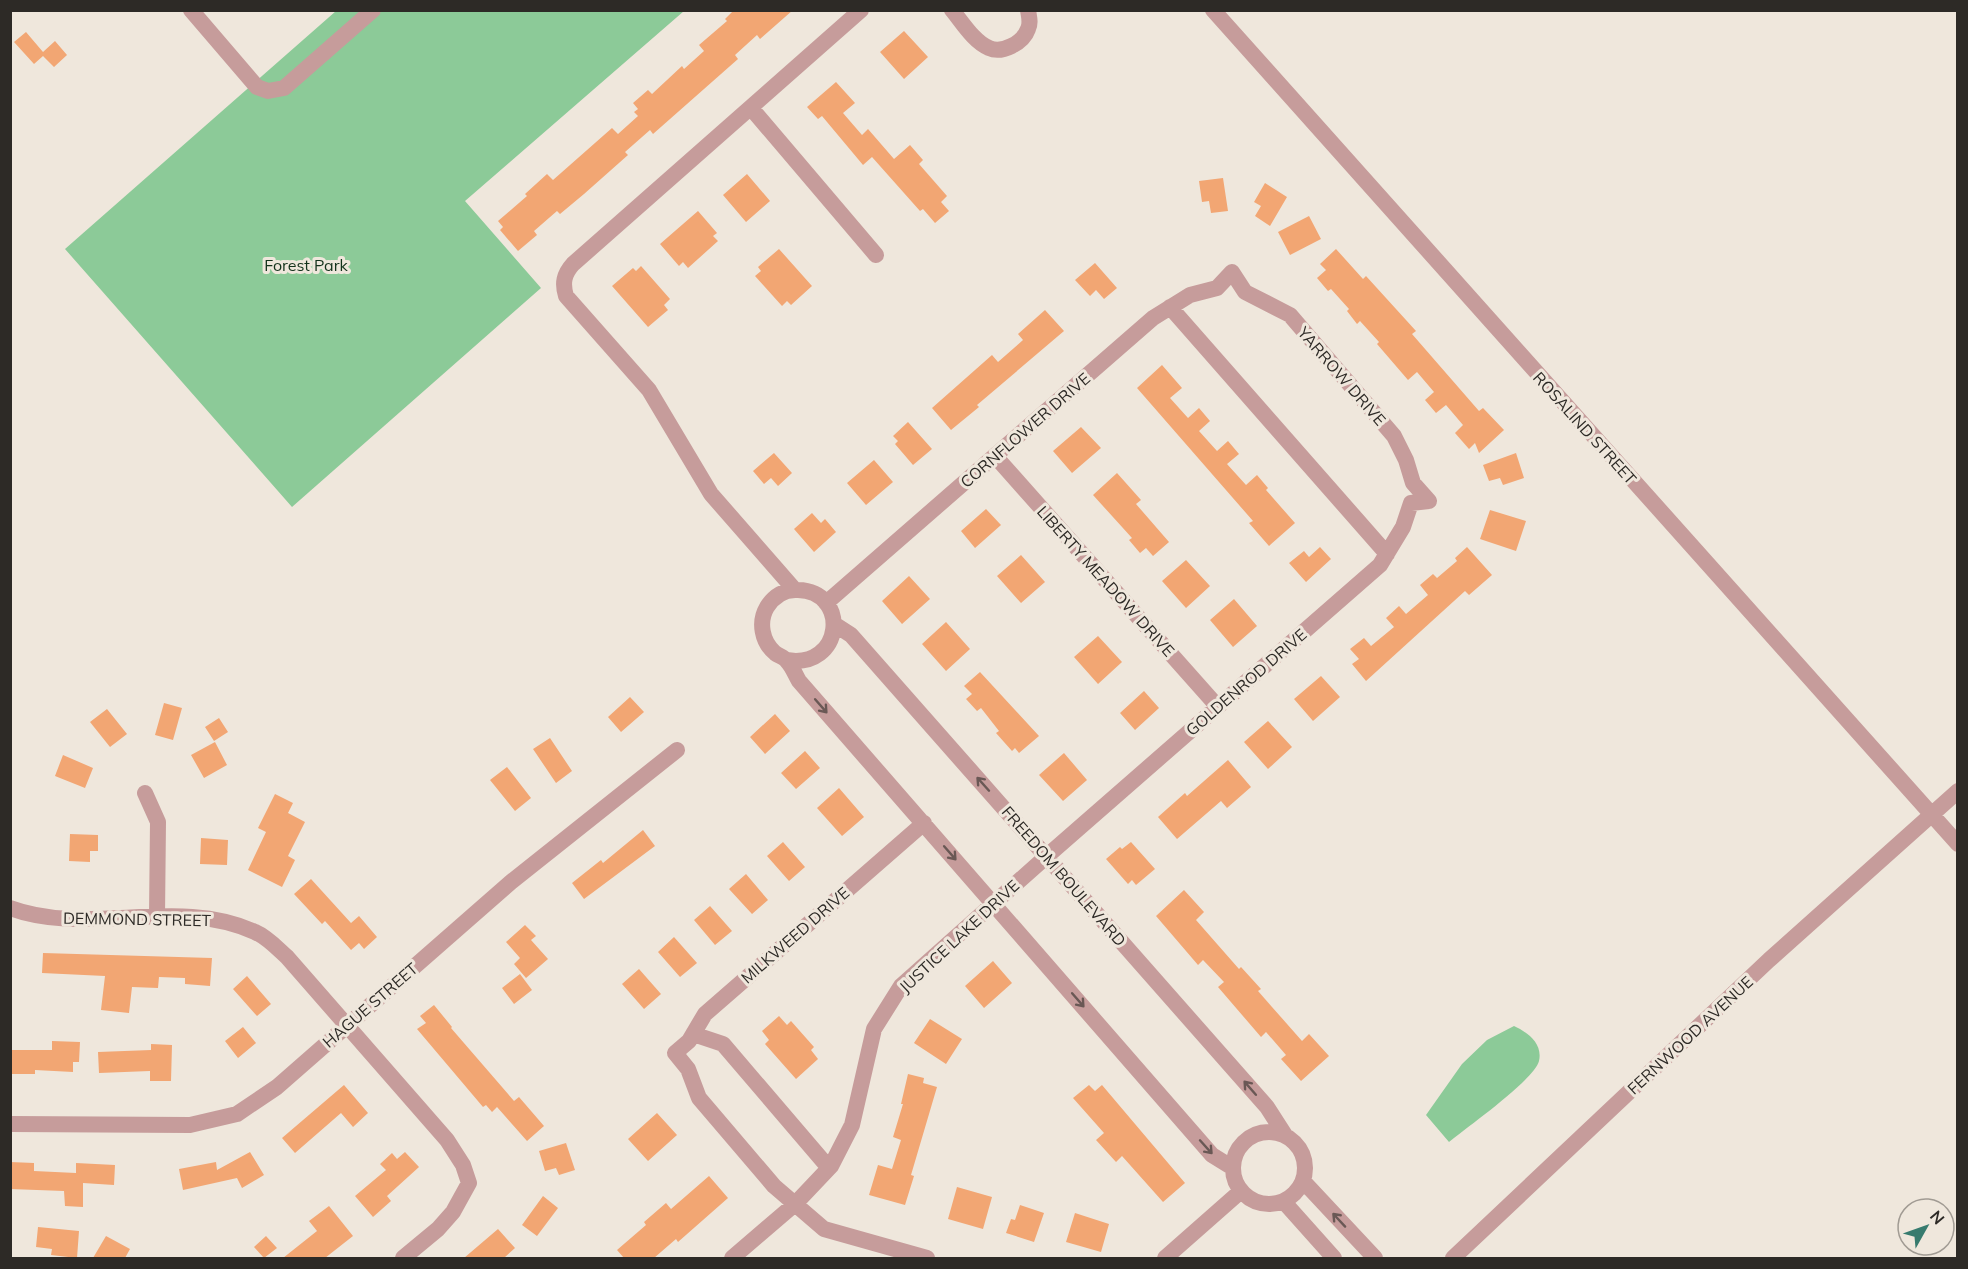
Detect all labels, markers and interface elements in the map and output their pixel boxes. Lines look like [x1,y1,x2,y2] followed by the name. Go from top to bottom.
[264,255,349,275] park label: Forest Park
[1293,322,1390,429] street label: YARROW DRIVE
[956,368,1094,492] street label: CORNFLOWER DRIVE
[1529,368,1641,489] street label: ROSALIND STREET
[1033,501,1179,661] street label: LIBERTY MEADOW DRIVE
[1182,624,1310,740] street label: GOLDENROD DRIVE
[814,698,828,713] one-way arrow
[976,777,990,792] one-way arrow
[998,802,1130,950] street label: FREEDOM BOULEVARD
[943,845,957,860] one-way arrow
[895,875,1023,997] street label: JUSTICE LAKE DRIVE
[737,883,853,987] street label: MILKWEED DRIVE
[63,908,211,930] street label: DEMMOND STREET
[318,958,422,1052] street label: HAGUE STREET
[1623,972,1757,1098] street label: FERNWOOD AVENUE
[1071,992,1085,1007] one-way arrow
[1243,1081,1257,1096] one-way arrow
[1199,1139,1213,1154] one-way arrow
[1896,1197,1956,1257] north arrow
[1926,1206,1949,1228] text: N
[1332,1213,1346,1228] one-way arrow

